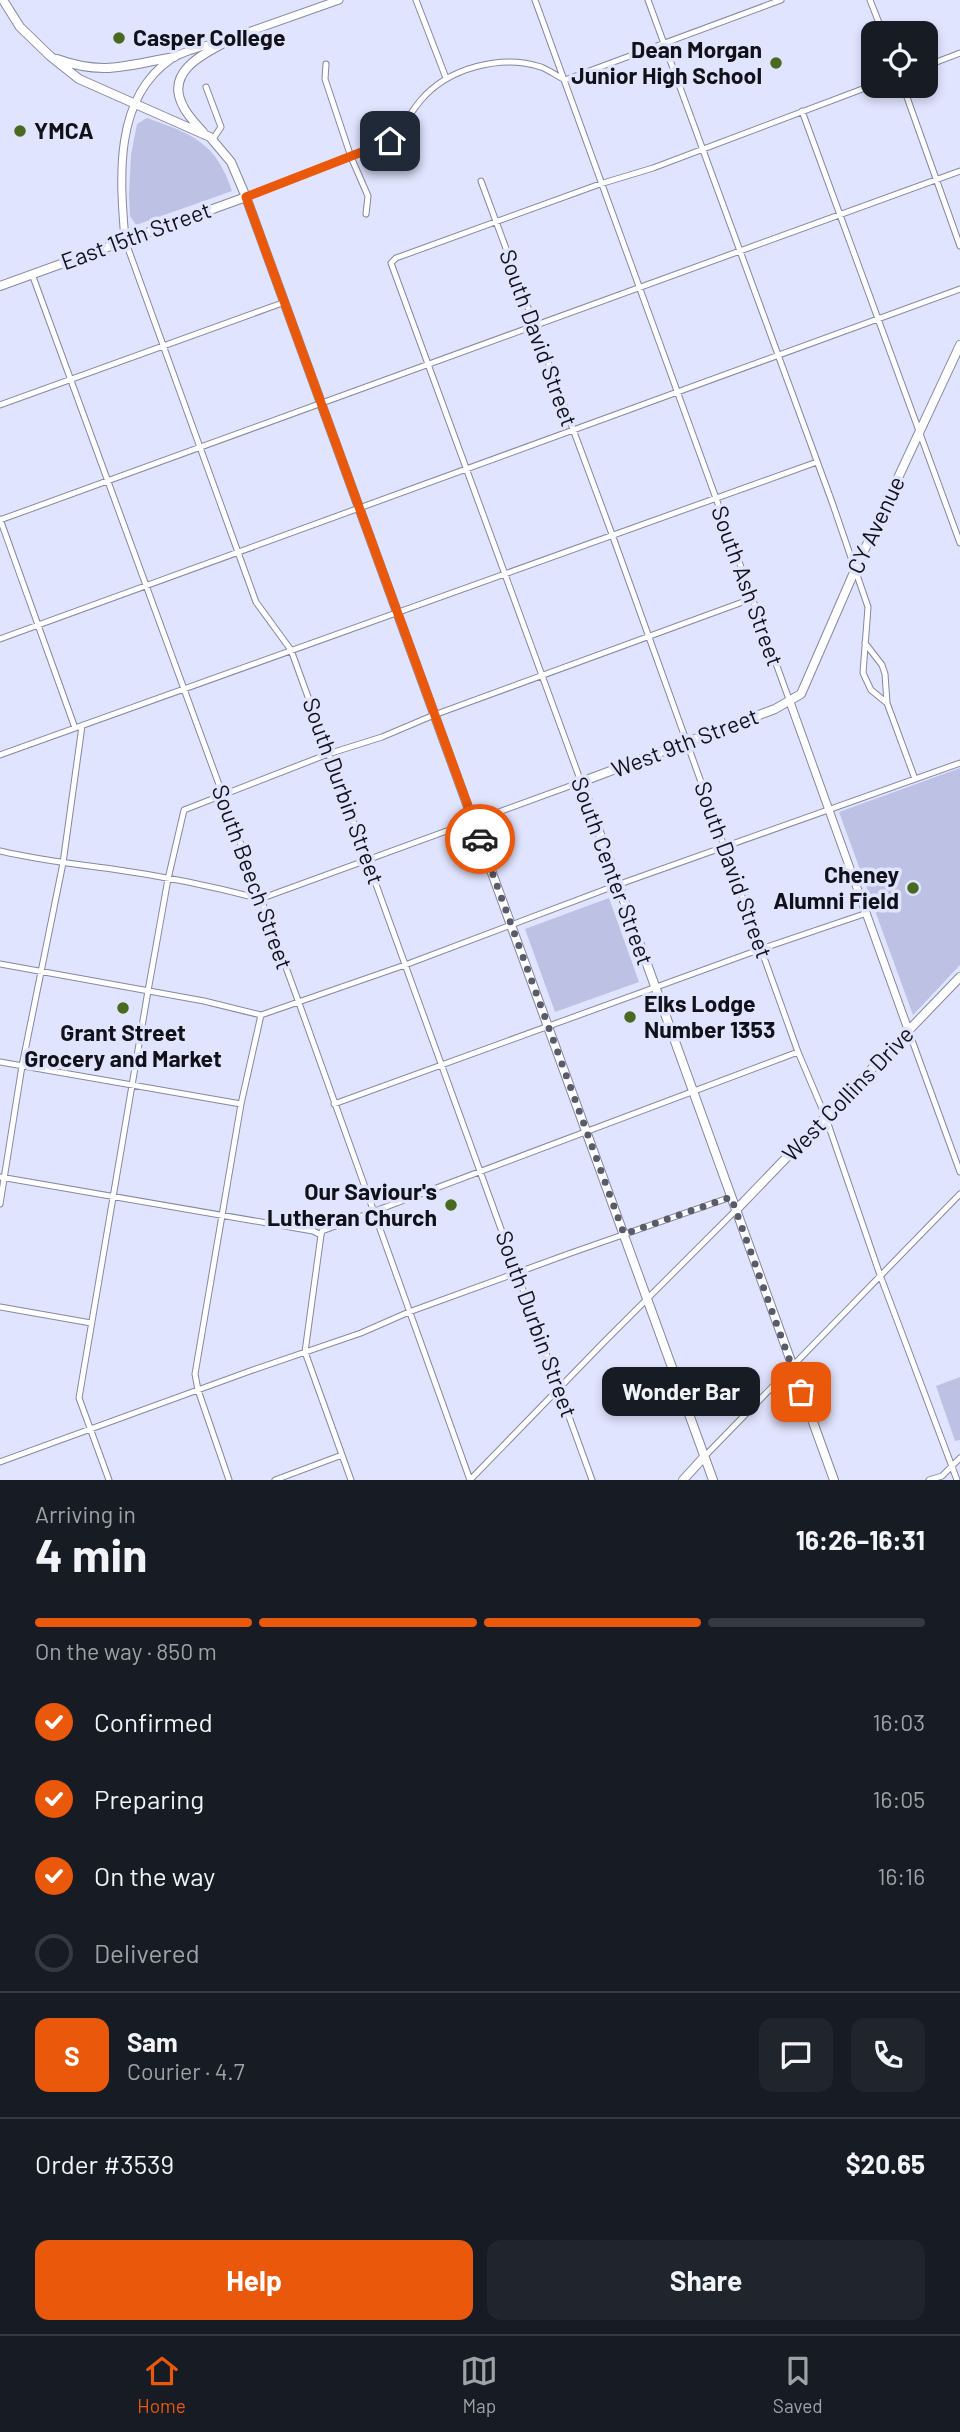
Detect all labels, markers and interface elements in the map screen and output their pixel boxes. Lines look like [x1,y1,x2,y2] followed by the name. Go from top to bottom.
[861,21,938,98] map controls
[861,21,938,98] button: locate
[133,23,285,51] place label: Casper College
[111,30,127,46] marker: Casper College
[571,35,762,89] place label: Dean Morgan Junior High School
[768,55,784,71] marker: Dean Morgan Junior High School
[360,111,420,171] pin
[34,116,94,144] place label: YMCA
[371,122,409,160] icon: home
[12,123,28,139] marker: YMCA
[57,195,215,275] street label: East 15th Street
[494,245,584,430] street label: South David Street
[840,471,910,578] street label: CY Avenue
[706,502,790,670] street label: South Ash Street
[297,694,391,888] street label: South Durbin Street
[607,701,762,783] street label: West 9th Street
[566,773,660,969] street label: South Center Street
[689,777,779,962] street label: South David Street
[207,781,299,973] street label: South Beech Street
[445,804,515,874] courier
[461,820,499,858] icon: car
[773,860,899,914] place label: Cheney Alumni Field
[905,880,921,896] marker: Cheney Alumni Field
[644,989,775,1043] place label: Elks Lodge Number 1353
[115,1000,131,1016] marker: Grant Street Grocery and Market
[622,1009,638,1025] marker: Elks Lodge Number 1353
[24,1018,222,1072] place label: Grant Street Grocery and Market
[776,1020,919,1167] street label: West Collins Drive
[267,1177,437,1231] place label: Our Saviour's Lutheran Church
[443,1197,459,1213] marker: Our Saviour's Lutheran Church
[490,1227,584,1421] street label: South Durbin Street
[771,1362,831,1422] pin
[602,1368,759,1416] callout: Wonder Bar
[782,1373,820,1411] icon: bag
[622,1377,740,1405] text: Wonder Bar
[35,1500,136,1528] text: Arriving in
[796,1524,925,1555] text: 16:26–16:31
[35,1526,147,1581] text: 4 min
[35,1637,217,1665] text: On the way · 850 m
[35,1703,73,1741] icon: check
[94,1706,213,1737] text: Confirmed
[872,1708,925,1736] text: 16:03
[35,1780,73,1818] icon: check
[94,1783,204,1814] text: Preparing
[872,1785,925,1813] text: 16:05
[35,1857,73,1895] icon: check
[94,1860,215,1891] text: On the way
[877,1862,925,1890] text: 16:16
[94,1937,200,1968] text: Delivered
[759,2018,833,2092] button: chat
[851,2018,925,2092] button: phone
[127,2026,178,2057] text: Sam
[64,2040,80,2071] text: S
[127,2057,245,2085] text: Courier · 4.7
[35,2148,174,2179] text: Order #3539
[846,2148,925,2179] text: $20.65
[35,2240,473,2320] button: Help
[487,2240,925,2320] button: Share
[137,2352,186,2417] tab: Home
[460,2352,498,2417] tab: Map
[773,2352,823,2417] tab: Saved

